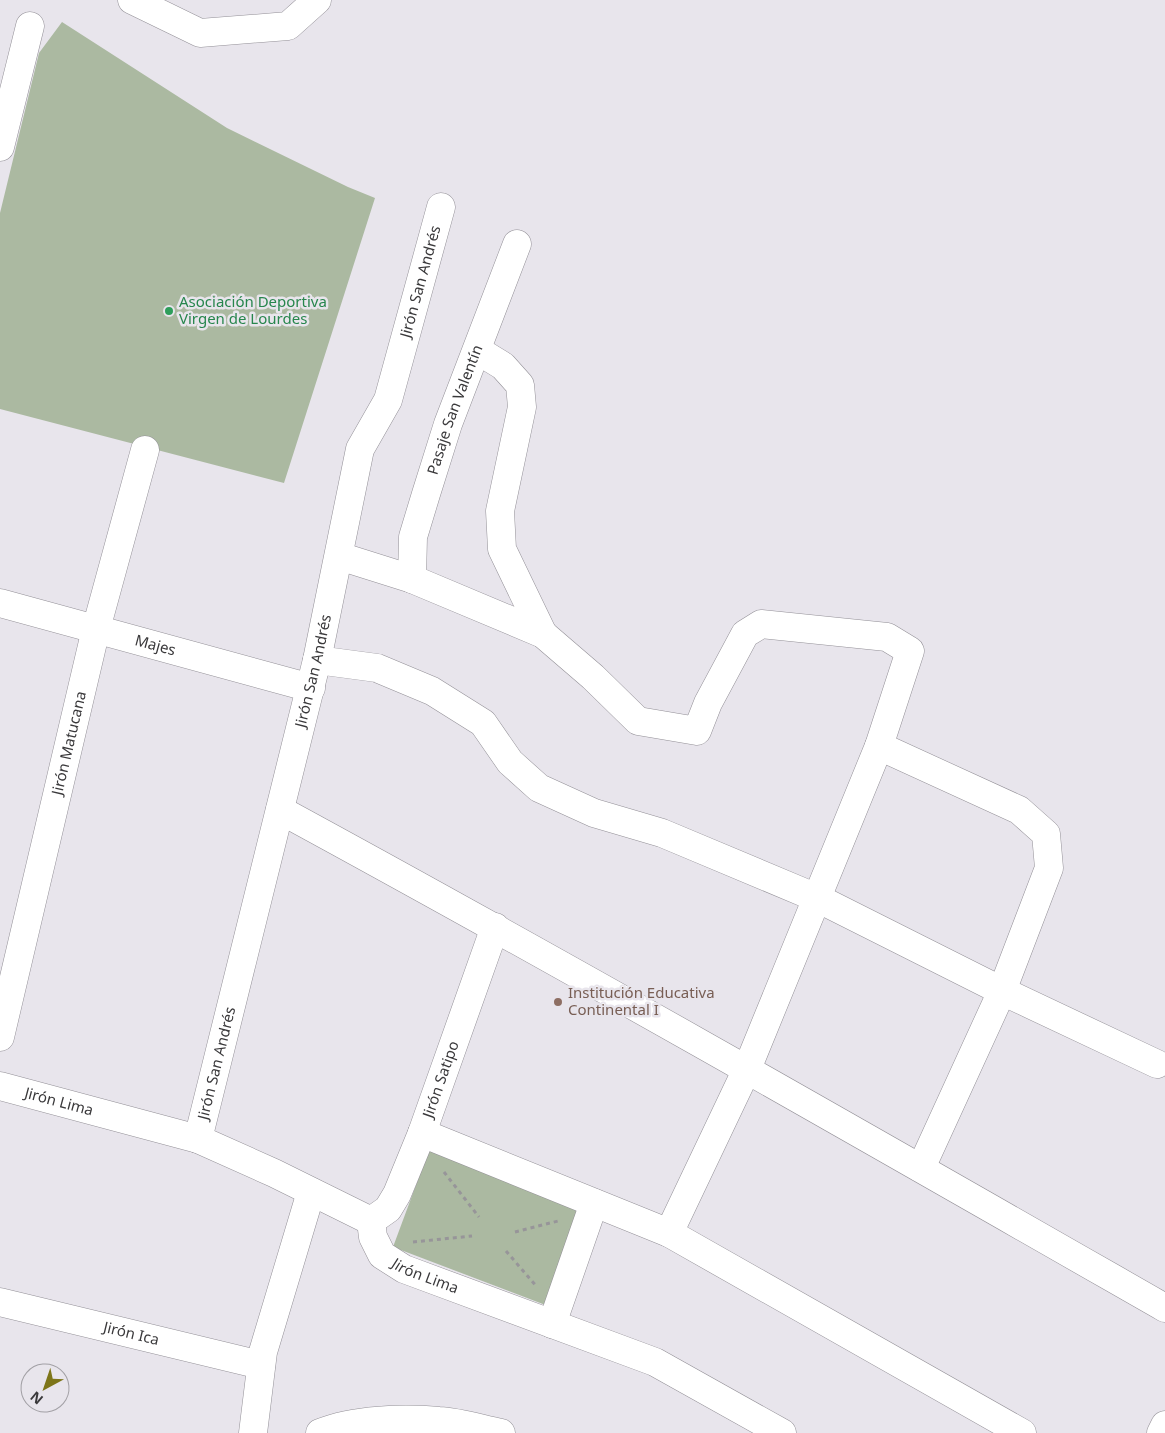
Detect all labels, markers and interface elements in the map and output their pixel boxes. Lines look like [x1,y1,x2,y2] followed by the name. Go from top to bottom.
[394,223,444,342] street label: Jirón San Andrés
[179,291,327,328] place label: Asociación Deportiva Virgen de Lourdes
[163,305,175,317] marker: Asociación Deportiva Virgen de Lourdes
[422,342,486,477] street label: Pasaje San Valentín
[289,612,335,731] street label: Jirón San Andrés
[133,629,178,660] street label: Majes
[46,689,90,799] street label: Jirón Matucana
[568,982,715,1019] place label: Institución Educativa Continental I
[552,996,564,1008] marker: Institución Educativa Continental I
[192,1005,239,1124] street label: Jirón San Andrés
[416,1038,463,1122] street label: Jirón Satipo
[21,1082,96,1120] street label: Jirón Lima
[387,1252,462,1297] street label: Jirón Lima
[100,1316,161,1349] street label: Jirón Ica
[20,1363,70,1413] north arrow
[26,1387,47,1409] text: N

